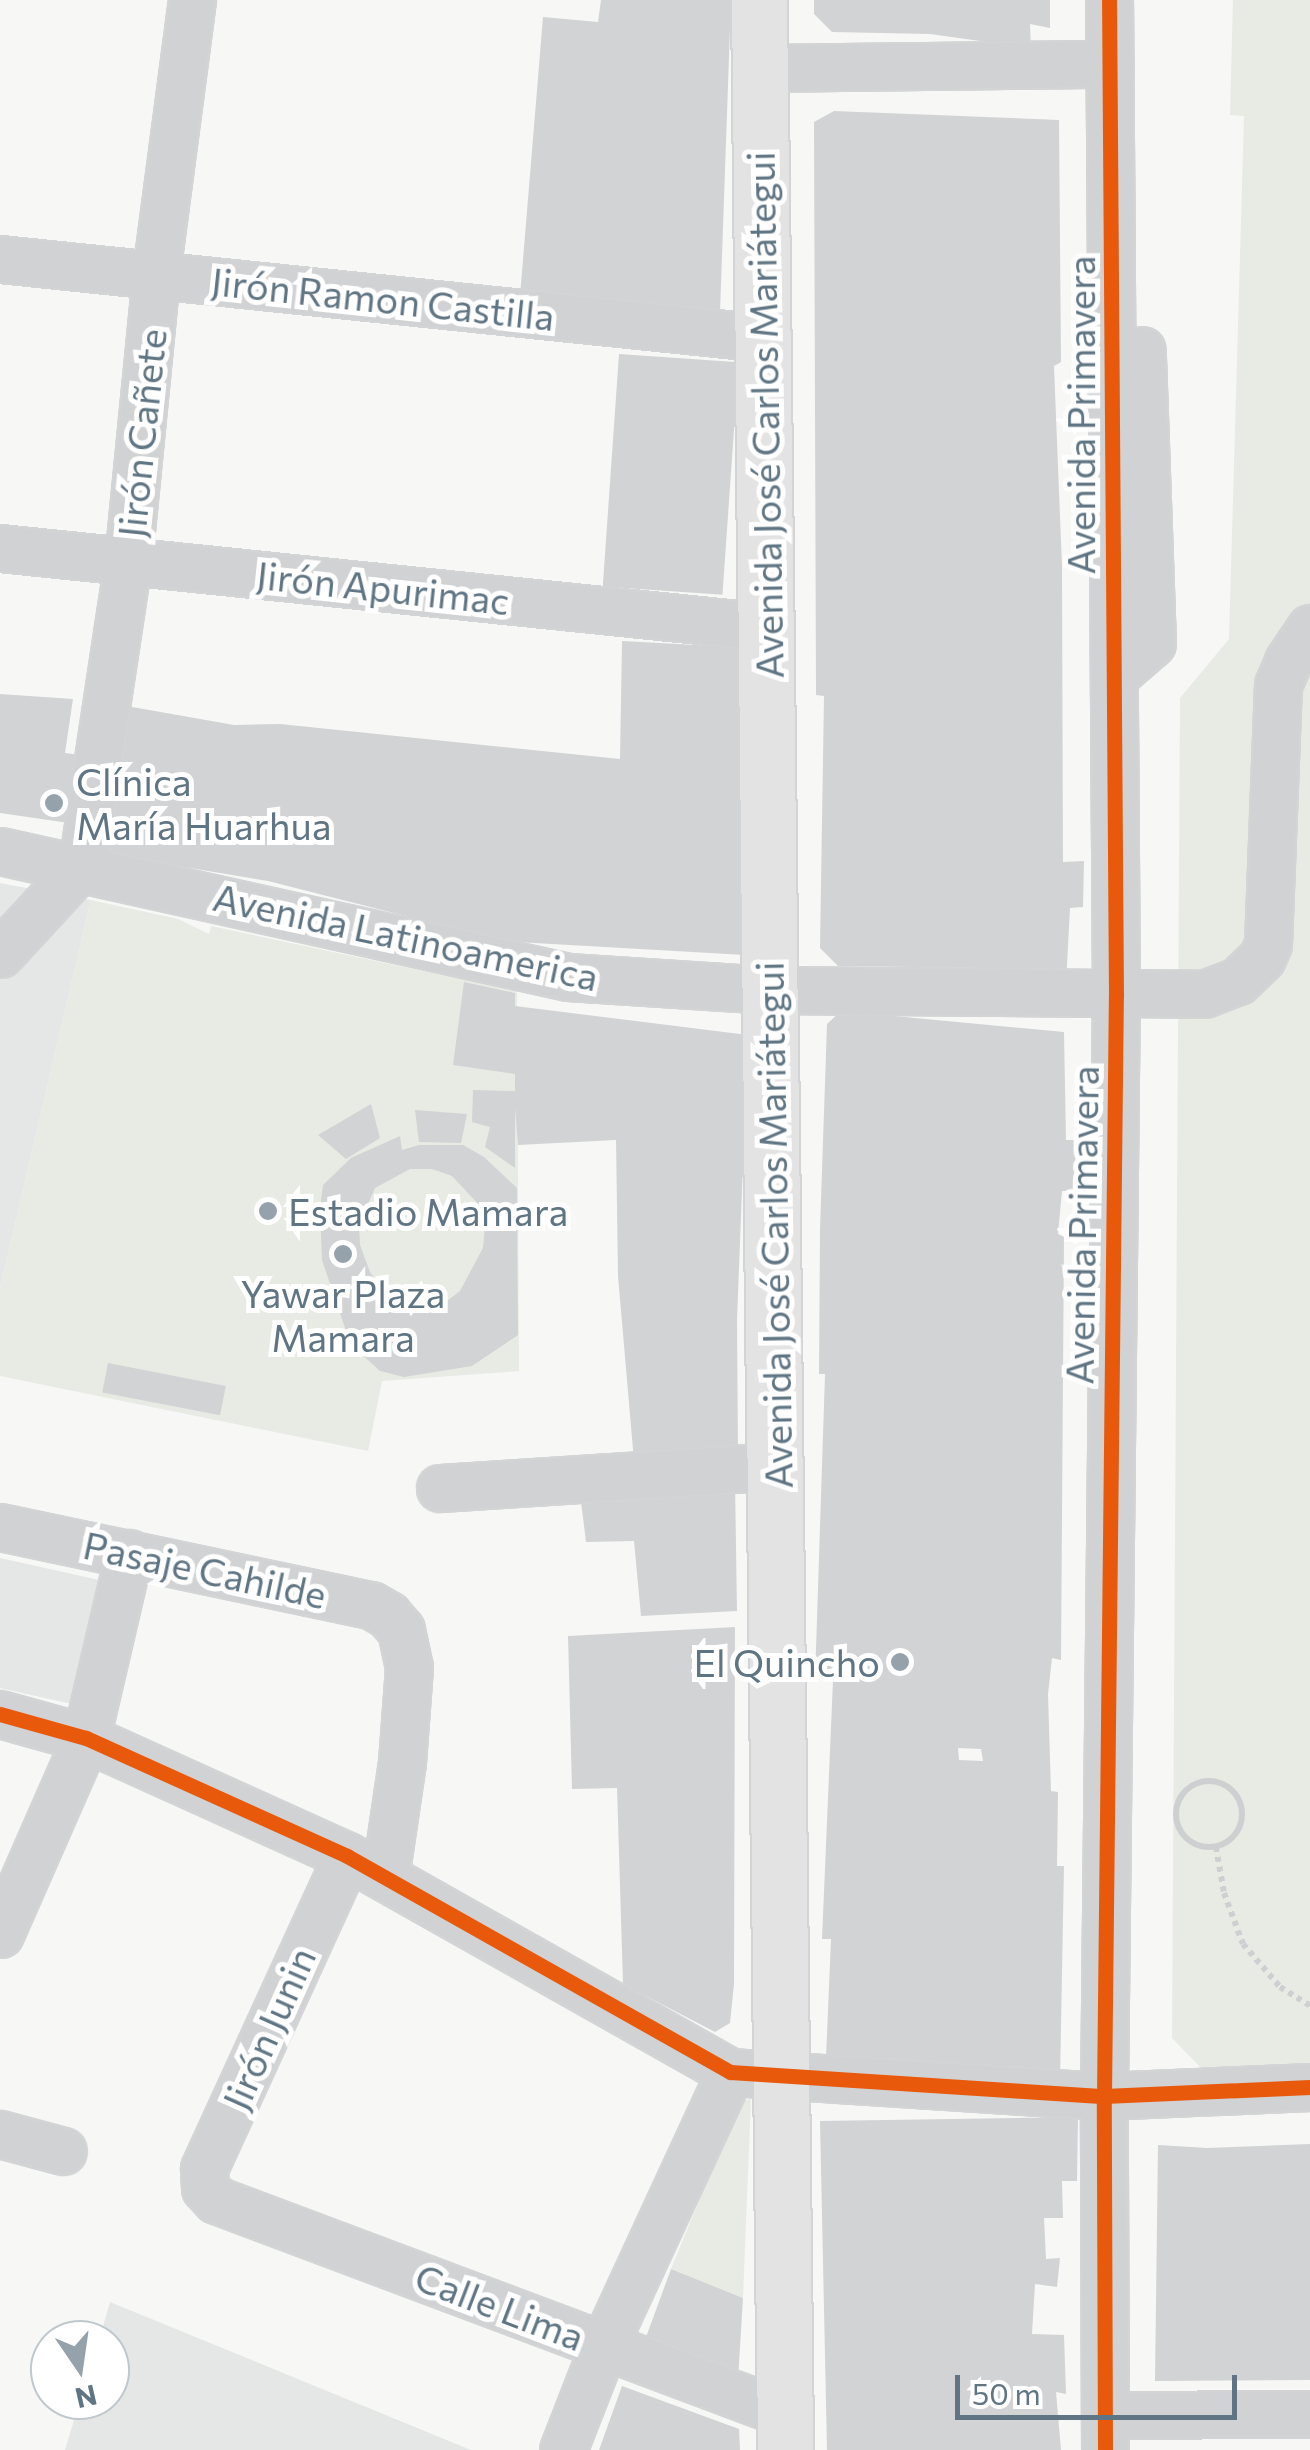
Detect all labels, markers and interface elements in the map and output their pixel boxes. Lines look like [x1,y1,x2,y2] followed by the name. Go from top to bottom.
[737,151,791,679] street label: Avenida José Carlos Mariátegui
[1057,255,1103,575] street label: Avenida Primavera
[209,257,557,339] street label: Jirón Ramon Castilla
[107,326,175,540] street label: Jirón Cañete
[254,551,512,623] street label: Jirón Apurimac
[76,758,332,848] place label: Clínica María Huarhua
[41,790,67,816] marker: Clínica María Huarhua
[209,873,603,999] street label: Avenida Latinoamerica
[746,961,800,1489] street label: Avenida José Carlos Mariátegui
[1055,1065,1107,1385] street label: Avenida Primavera
[288,1188,568,1234] place label: Estadio Mamara
[257,1200,279,1222] marker: Estadio Mamara
[332,1243,354,1265] marker: Yawar Plaza Mamara
[241,1270,445,1360] place label: Yawar Plaza Mamara
[79,1521,331,1617] street label: Pasaje Cahilde
[693,1639,880,1685] place label: El Quincho
[889,1651,911,1673] marker: El Quincho
[212,1940,324,2116] street label: Jirón Junin
[409,2253,591,2359] street label: Calle Lima
[30,2320,130,2420] north arrow
[960,2355,1242,2417] scale bar
[972,2374,1041,2411] text: 50 m
[72,2378,100,2416] text: N

